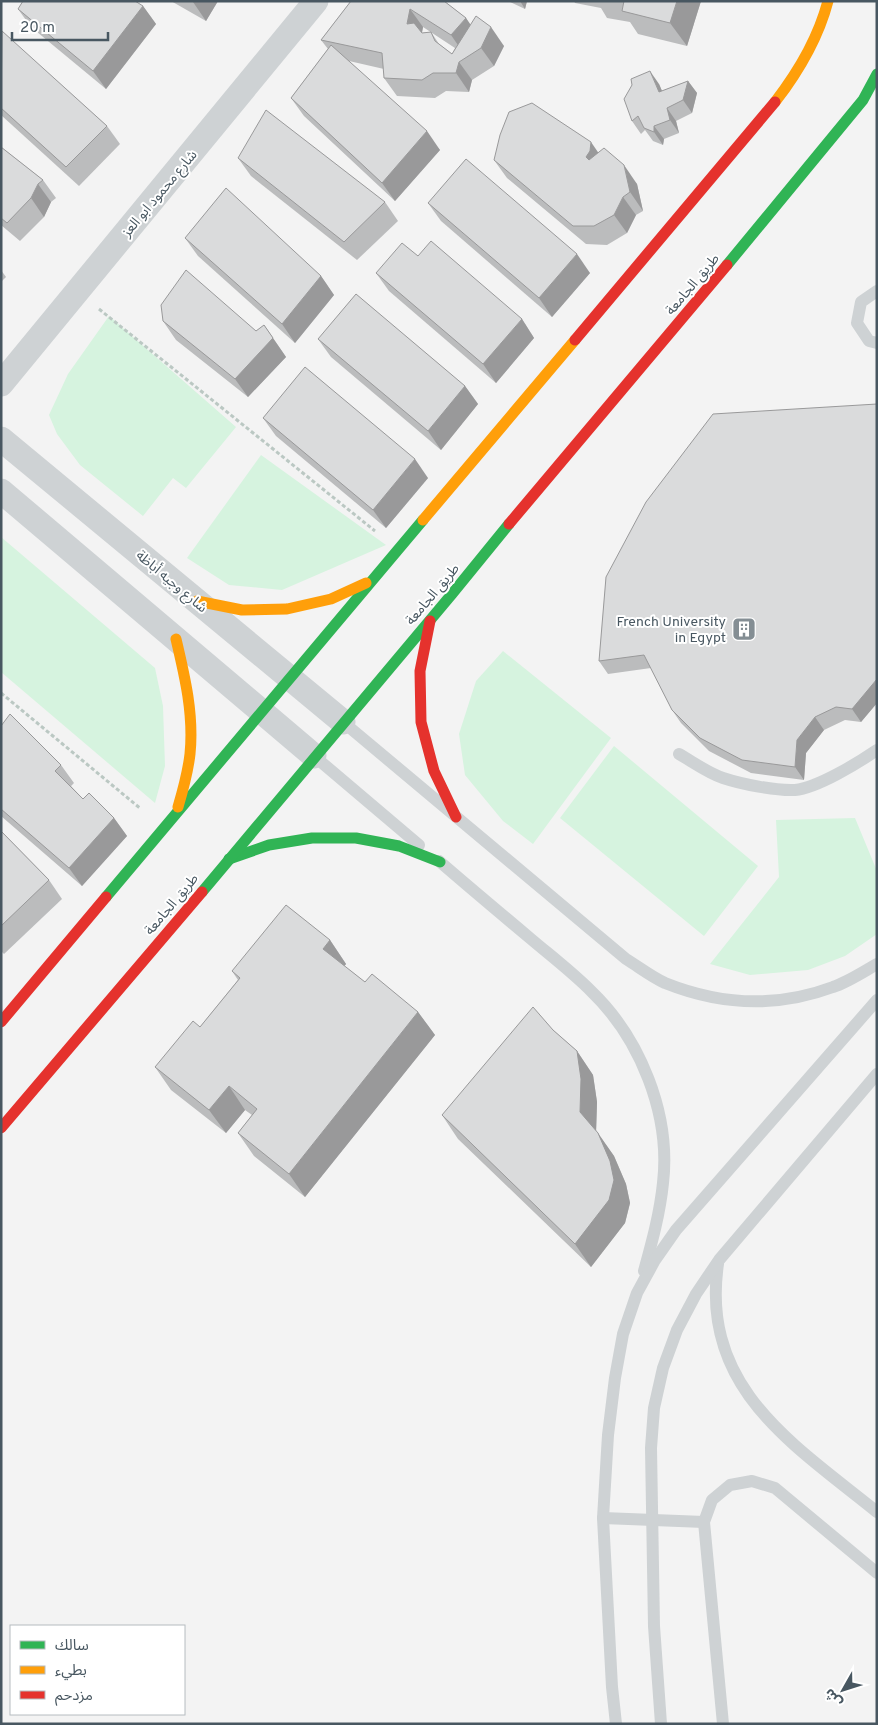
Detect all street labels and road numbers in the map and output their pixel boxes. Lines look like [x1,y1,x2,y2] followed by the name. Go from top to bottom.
[118,147,202,242] street label: شارع محمود ابو العز
[663,251,724,319] street label: طريق الجامعة
[131,546,211,618] street label: شارع وجيه أباظة
[403,561,464,629] street label: طريق الجامعة
[142,871,203,939] street label: طريق الجامعة

